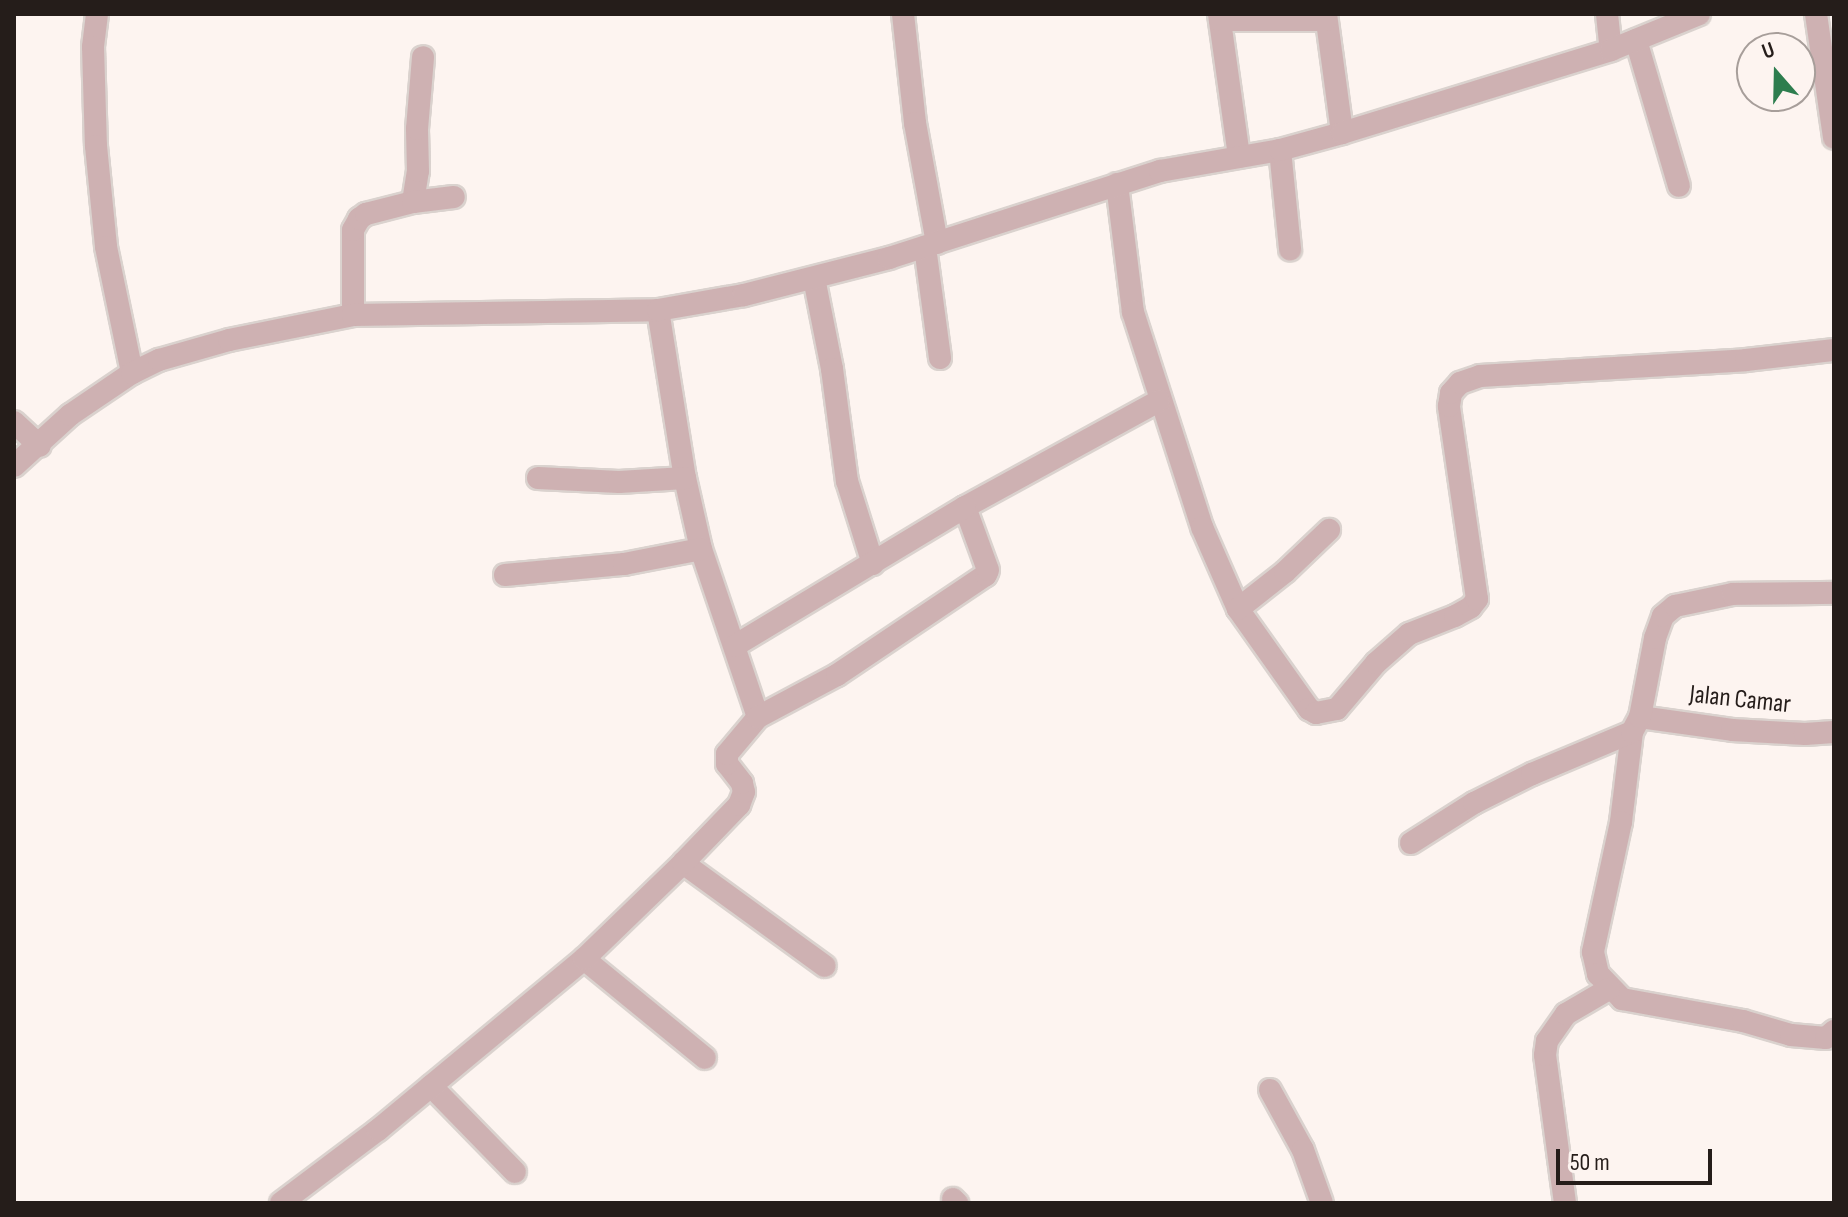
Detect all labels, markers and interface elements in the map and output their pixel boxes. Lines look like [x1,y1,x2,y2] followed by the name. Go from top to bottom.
[1736,32,1816,112] north arrow
[1758,36,1778,66] text: U
[1688,679,1792,721] street label: Jalan Camar
[1560,1133,1716,1183] scale bar
[1570,1148,1610,1177] text: 50 m

